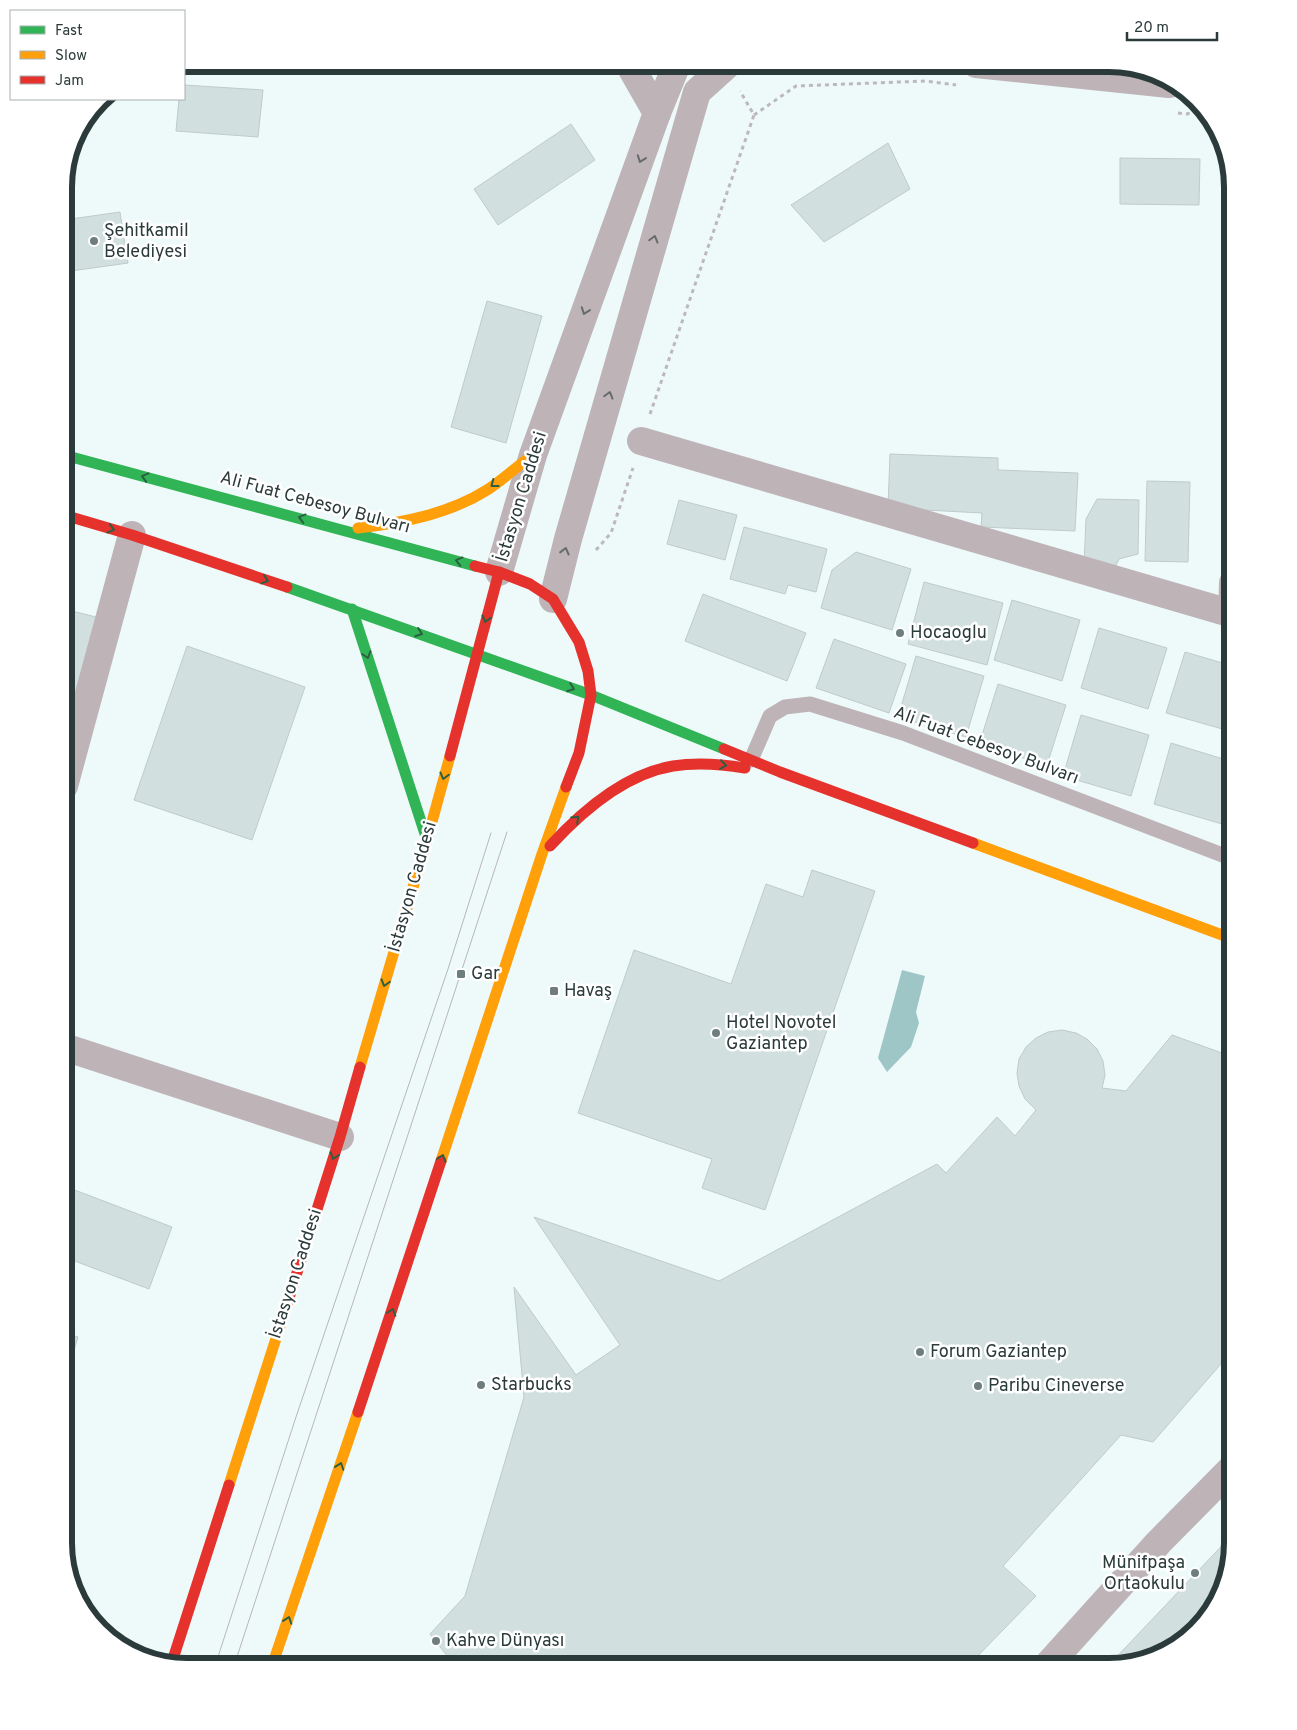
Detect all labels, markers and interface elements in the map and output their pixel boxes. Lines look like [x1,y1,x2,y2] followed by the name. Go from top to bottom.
[10,10,185,100] legend
[1127,10,1217,42] scale bar
[1134,19,1169,38] text: 20 m
[55,22,83,41] text: Fast
[55,47,87,66] text: Slow
[55,72,84,91] text: Jam
[637,154,647,162] one-way arrow
[104,220,189,264] place label: Şehitkamil Belediyesi
[88,235,100,247] marker: Şehitkamil Belediyesi
[649,235,659,244] one-way arrow
[581,306,591,315] one-way arrow
[604,391,614,400] one-way arrow
[489,428,553,565] street label: İstasyon Caddesi
[217,467,413,539] street label: Ali Fuat Cebesoy Bulvarı
[141,472,150,483] one-way arrow
[491,478,500,486] one-way arrow
[299,514,307,524] one-way arrow
[106,523,114,533] one-way arrow
[559,548,569,556] one-way arrow
[456,557,464,567] one-way arrow
[260,574,269,584] one-way arrow
[481,615,492,624] one-way arrow
[910,622,987,645] place label: Hocaoglu
[414,627,422,637] one-way arrow
[894,627,906,639] marker: Hocaoglu
[361,651,371,659] one-way arrow
[567,682,575,692] one-way arrow
[890,702,1082,790] street label: Ali Fuat Cebesoy Bulvarı
[720,759,728,770] one-way arrow
[439,772,450,781] one-way arrow
[570,816,579,825] one-way arrow
[381,818,443,955] street label: İstasyon Caddesi
[471,963,500,986] place label: Gar
[455,968,467,980] marker: Gar
[381,978,391,986] one-way arrow
[564,980,612,1003] place label: Havaş
[548,985,560,997] marker: Havaş
[726,1012,837,1056] place label: Hotel Novotel Gaziantep
[710,1027,722,1039] marker: Hotel Novotel Gaziantep
[330,1151,340,1159] one-way arrow
[437,1154,447,1162] one-way arrow
[262,1206,328,1342] street label: İstasyon Caddesi
[386,1308,396,1317] one-way arrow
[930,1341,1067,1364] place label: Forum Gaziantep
[914,1346,926,1358] marker: Forum Gaziantep
[491,1374,572,1397] place label: Starbucks
[988,1375,1124,1398] place label: Paribu Cineverse
[475,1379,487,1391] marker: Starbucks
[972,1380,984,1392] marker: Paribu Cineverse
[334,1462,344,1471] one-way arrow
[1102,1552,1185,1596] place label: Münifpaşa Ortaokulu
[1189,1567,1201,1579] marker: Münifpaşa Ortaokulu
[282,1616,292,1625] one-way arrow
[446,1630,564,1653] place label: Kahve Dünyası
[430,1635,442,1647] marker: Kahve Dünyası

